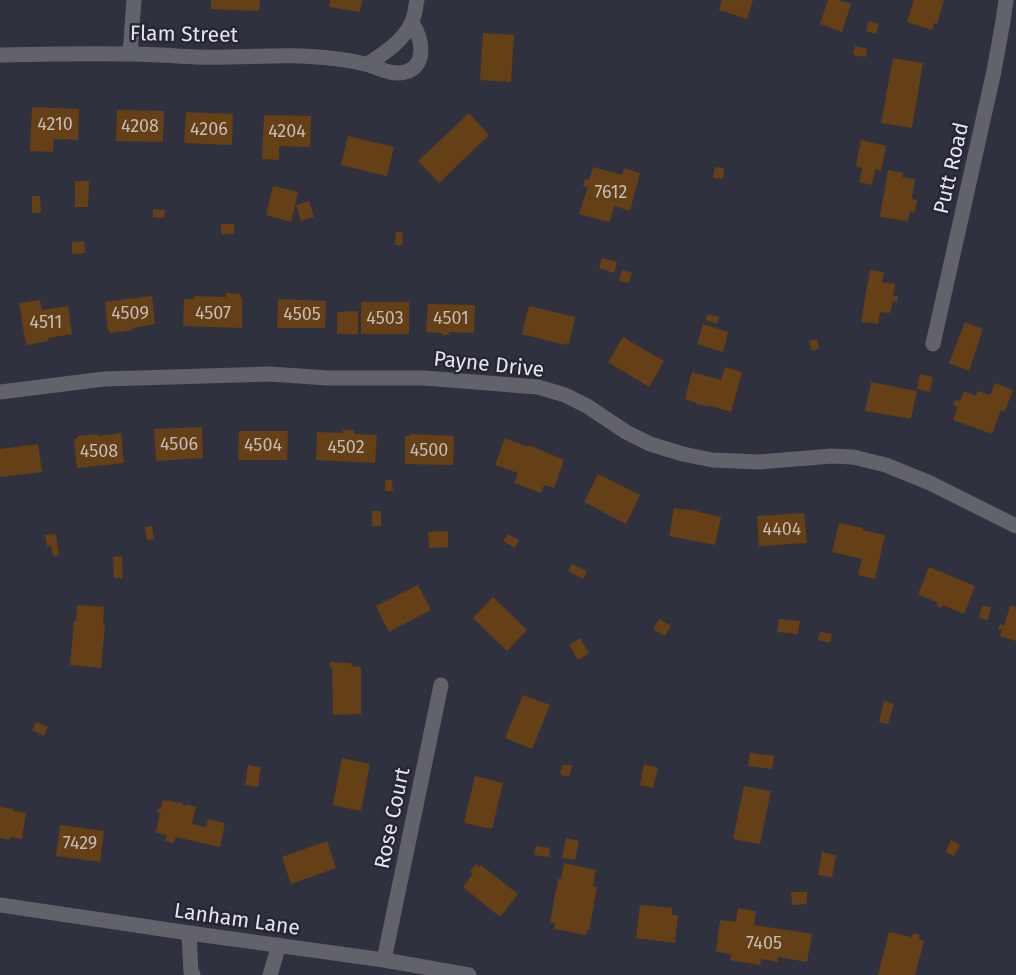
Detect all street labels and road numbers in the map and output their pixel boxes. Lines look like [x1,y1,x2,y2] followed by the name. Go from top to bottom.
[130,20,239,48] street label: Flam Street
[928,120,974,216] street label: Putt Road
[432,345,546,383] street label: Payne Drive
[369,765,416,871] street label: Rose Court
[172,897,302,941] street label: Lanham Lane

